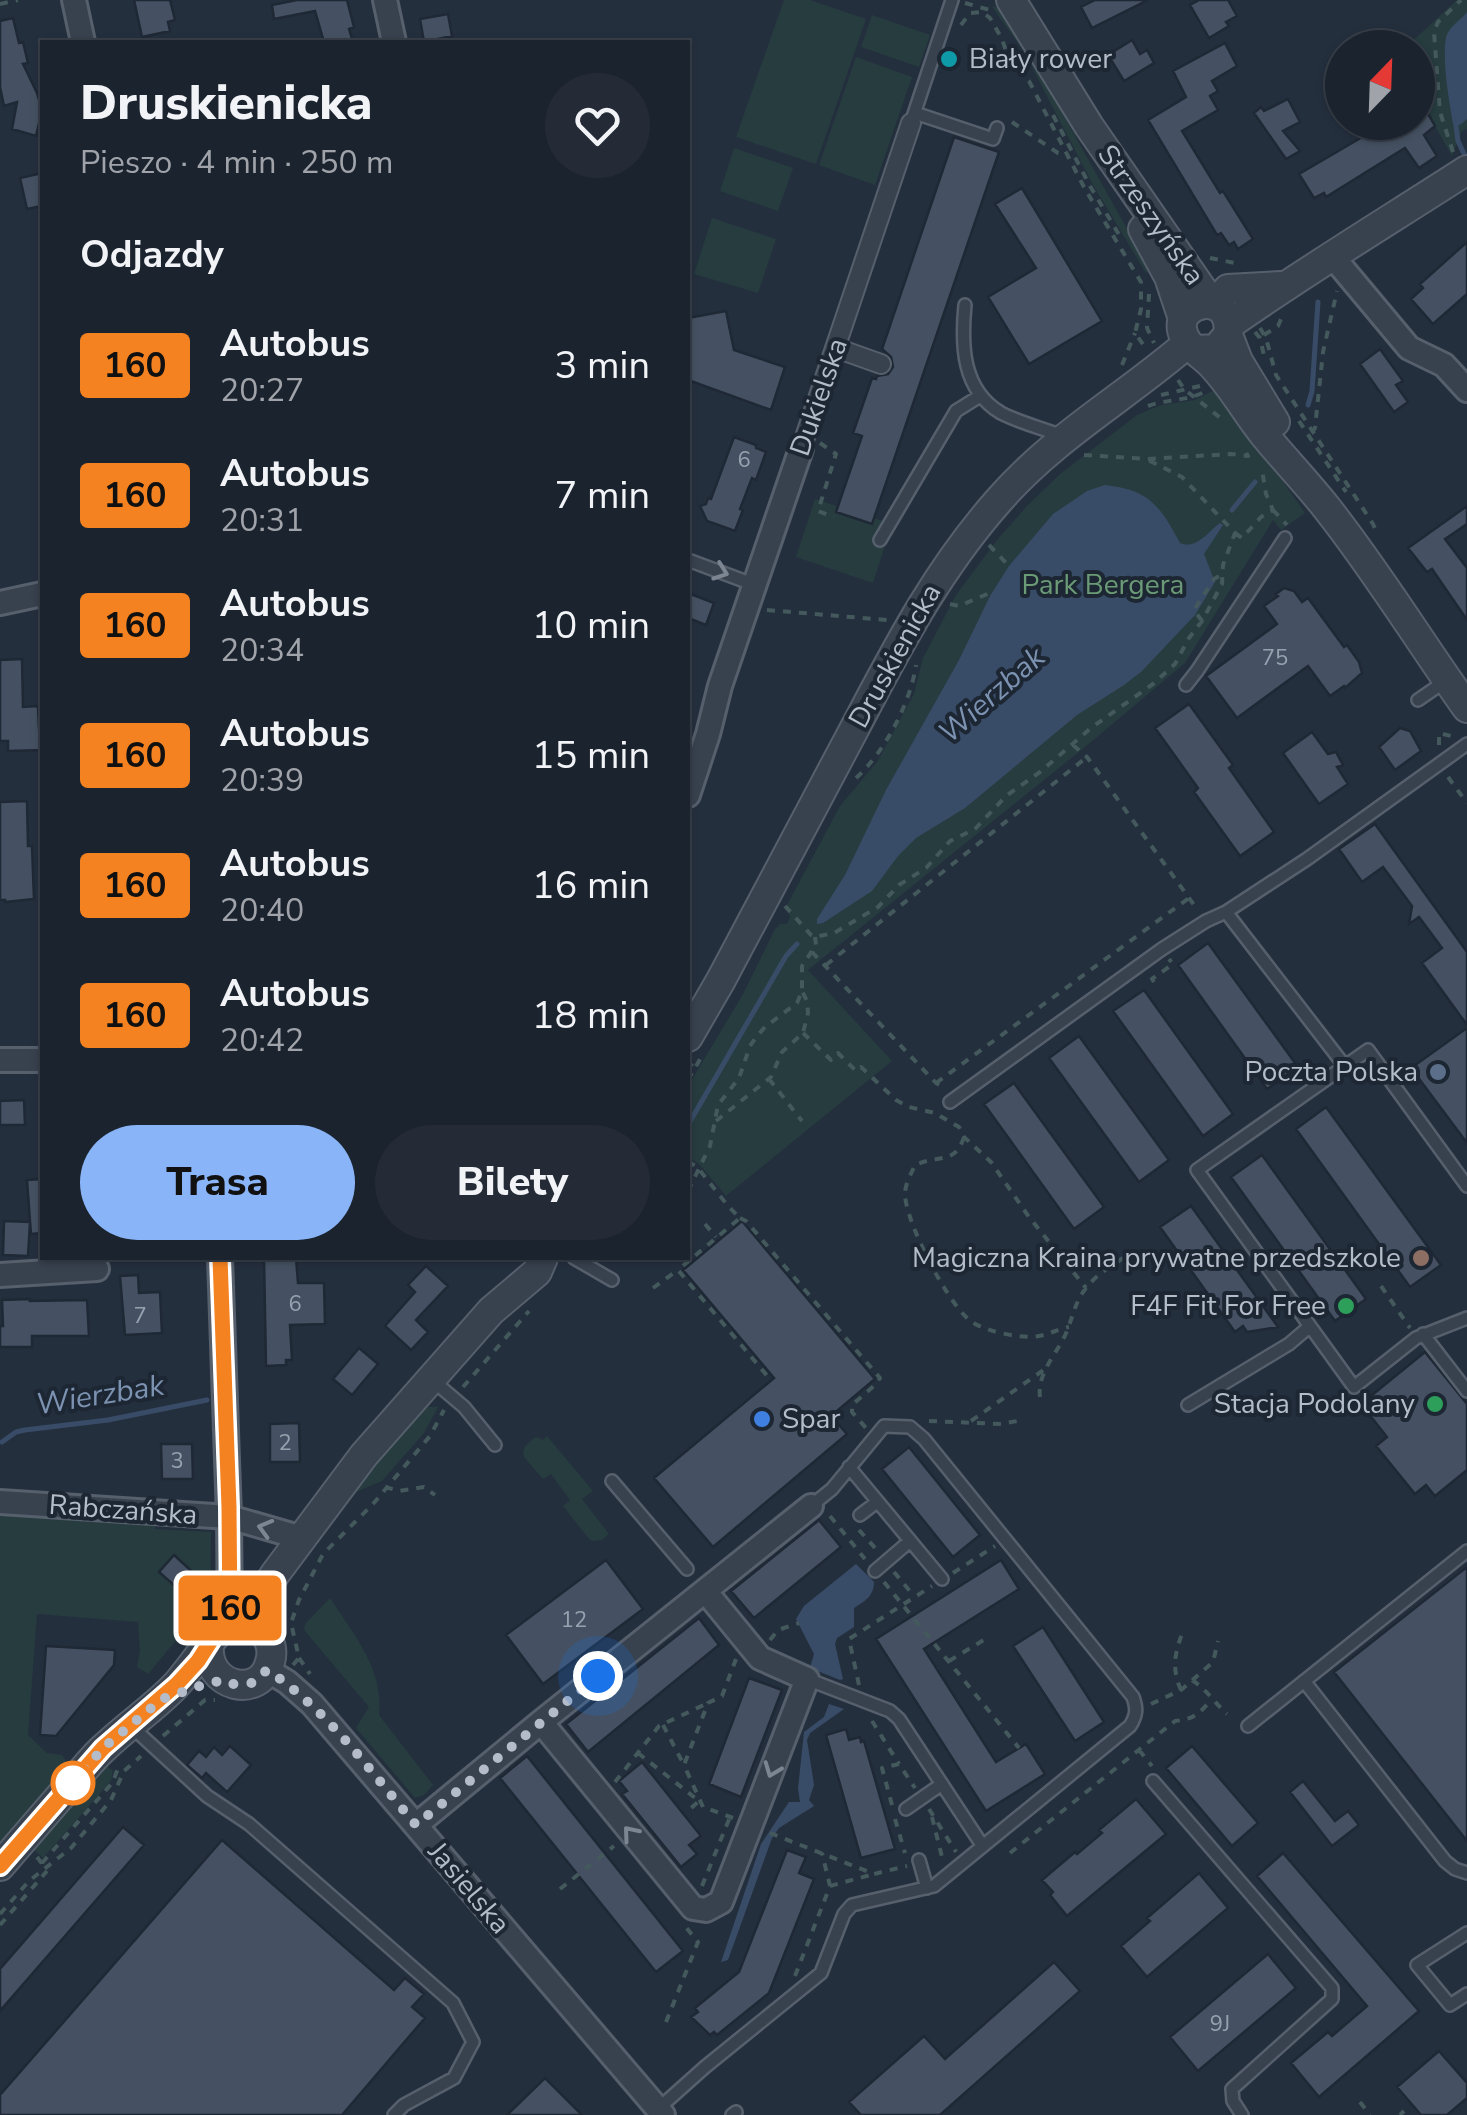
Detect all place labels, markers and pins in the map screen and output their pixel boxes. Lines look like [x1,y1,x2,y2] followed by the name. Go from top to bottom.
[969,40,1112,78] place label: Biały rower
[938,48,960,70] marker: Biały rower
[1245,1053,1418,1091] place label: Poczta Polska
[1427,1061,1449,1083] marker: Poczta Polska
[912,1239,1401,1277] place label: Magiczna Kraina prywatne przedszkole
[1410,1247,1432,1269] marker: Magiczna Kraina prywatne przedszkole
[1130,1287,1326,1325] place label: F4F Fit For Free
[1335,1295,1357,1317] marker: F4F Fit For Free
[1214,1385,1416,1423] place label: Stacja Podolany
[1424,1393,1446,1415] marker: Stacja Podolany
[782,1400,840,1438] place label: Spar
[751,1408,773,1430] marker: Spar
[52,1762,94,1804] unlabelled marker

